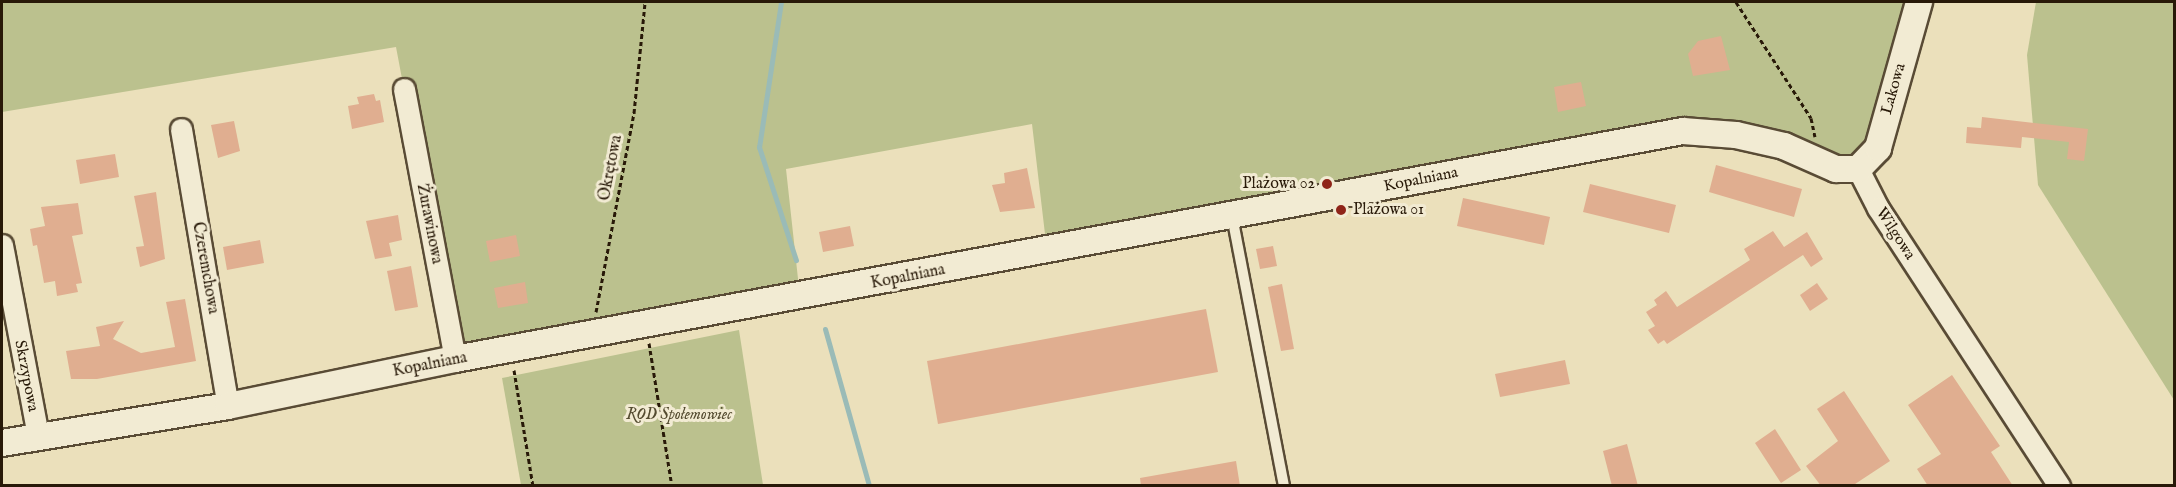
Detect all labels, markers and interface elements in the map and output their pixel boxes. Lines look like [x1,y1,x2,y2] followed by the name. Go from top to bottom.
[1878,61,1910,117] street label: Lakowa
[595,134,627,202] street label: Okrętowa
[1382,163,1460,197] street label: Kopalniana
[1242,174,1315,194] place label: Plażowa 02
[1320,177,1334,191] marker: Plażowa 02
[412,182,446,266] street label: Żurawinowa
[1353,200,1424,220] place label: Plażowa 01
[1334,203,1348,217] marker: Plażowa 01
[1871,204,1919,264] street label: Wilgowa
[187,221,223,315] street label: Czeremchowa
[869,260,947,294] street label: Kopalniana
[10,339,42,413] street label: Skrzypowa
[391,348,469,382] street label: Kopalniana
[626,405,732,425] park label: ROD Społemowiec

